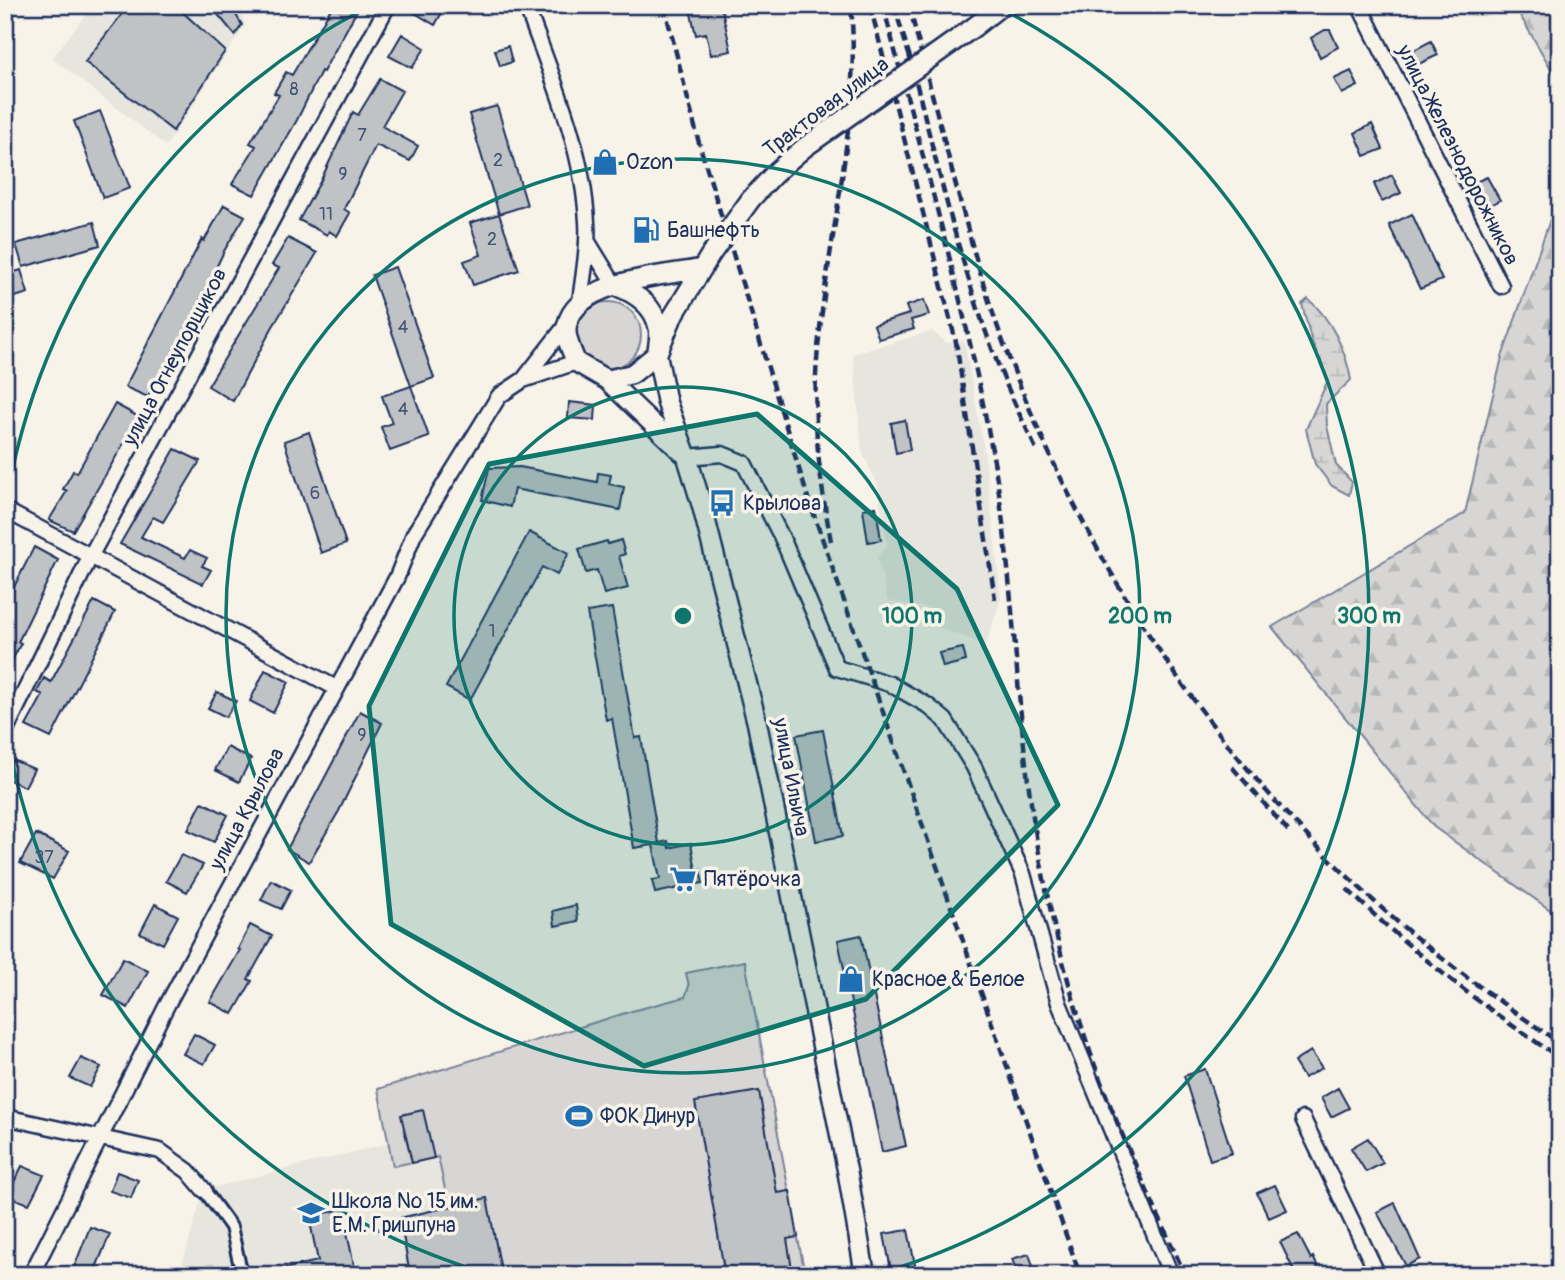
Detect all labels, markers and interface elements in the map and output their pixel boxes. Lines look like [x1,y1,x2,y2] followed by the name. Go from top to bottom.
[1390,39,1525,270] street label: улица Железнодорожников
[758,51,894,163] street label: Трактовая улица
[289,78,299,101] house number: 8
[357,124,367,147] house number: 7
[590,147,620,177] shop icon: Ozon
[493,149,503,172] house number: 2
[626,149,673,176] place label: Ozon
[338,163,348,186] house number: 9
[319,203,333,226] house number: 11
[631,215,661,245] fuel station icon: Башнефть
[667,217,760,244] place label: Башнефть
[487,228,497,251] house number: 2
[116,263,233,452] street label: улица Огнеупорщиков
[398,316,409,339] house number: 4
[398,398,409,421] house number: 4
[310,482,320,505] house number: 6
[707,488,737,518] bus stop icon: Крылова
[743,490,821,517] place label: Крылова
[882,603,942,630] text: 100 m
[1108,603,1172,630] text: 200 m
[1337,603,1401,630] text: 300 m
[671,604,695,628] centre of rings
[488,620,496,643] house number: 1
[766,715,816,838] street label: улица Ильича
[357,724,367,747] house number: 9
[203,743,291,876] street label: улица Крылова
[34,846,54,869] house number: 37
[668,864,698,894] supermarket icon: Пятёрочка
[704,866,801,893] place label: Пятёрочка
[836,964,866,994] shop icon: Красное & Белое
[872,966,1025,993] place label: Красное & Белое
[564,1101,594,1131] sports icon: ФОК Динур
[600,1103,695,1130] place label: ФОК Динур
[332,1188,479,1239] place label: Школа № 15 им. Е.М. Гришпуна
[296,1198,326,1228] school or university icon: Школа № 15 им. Е.М. Гришпуна

